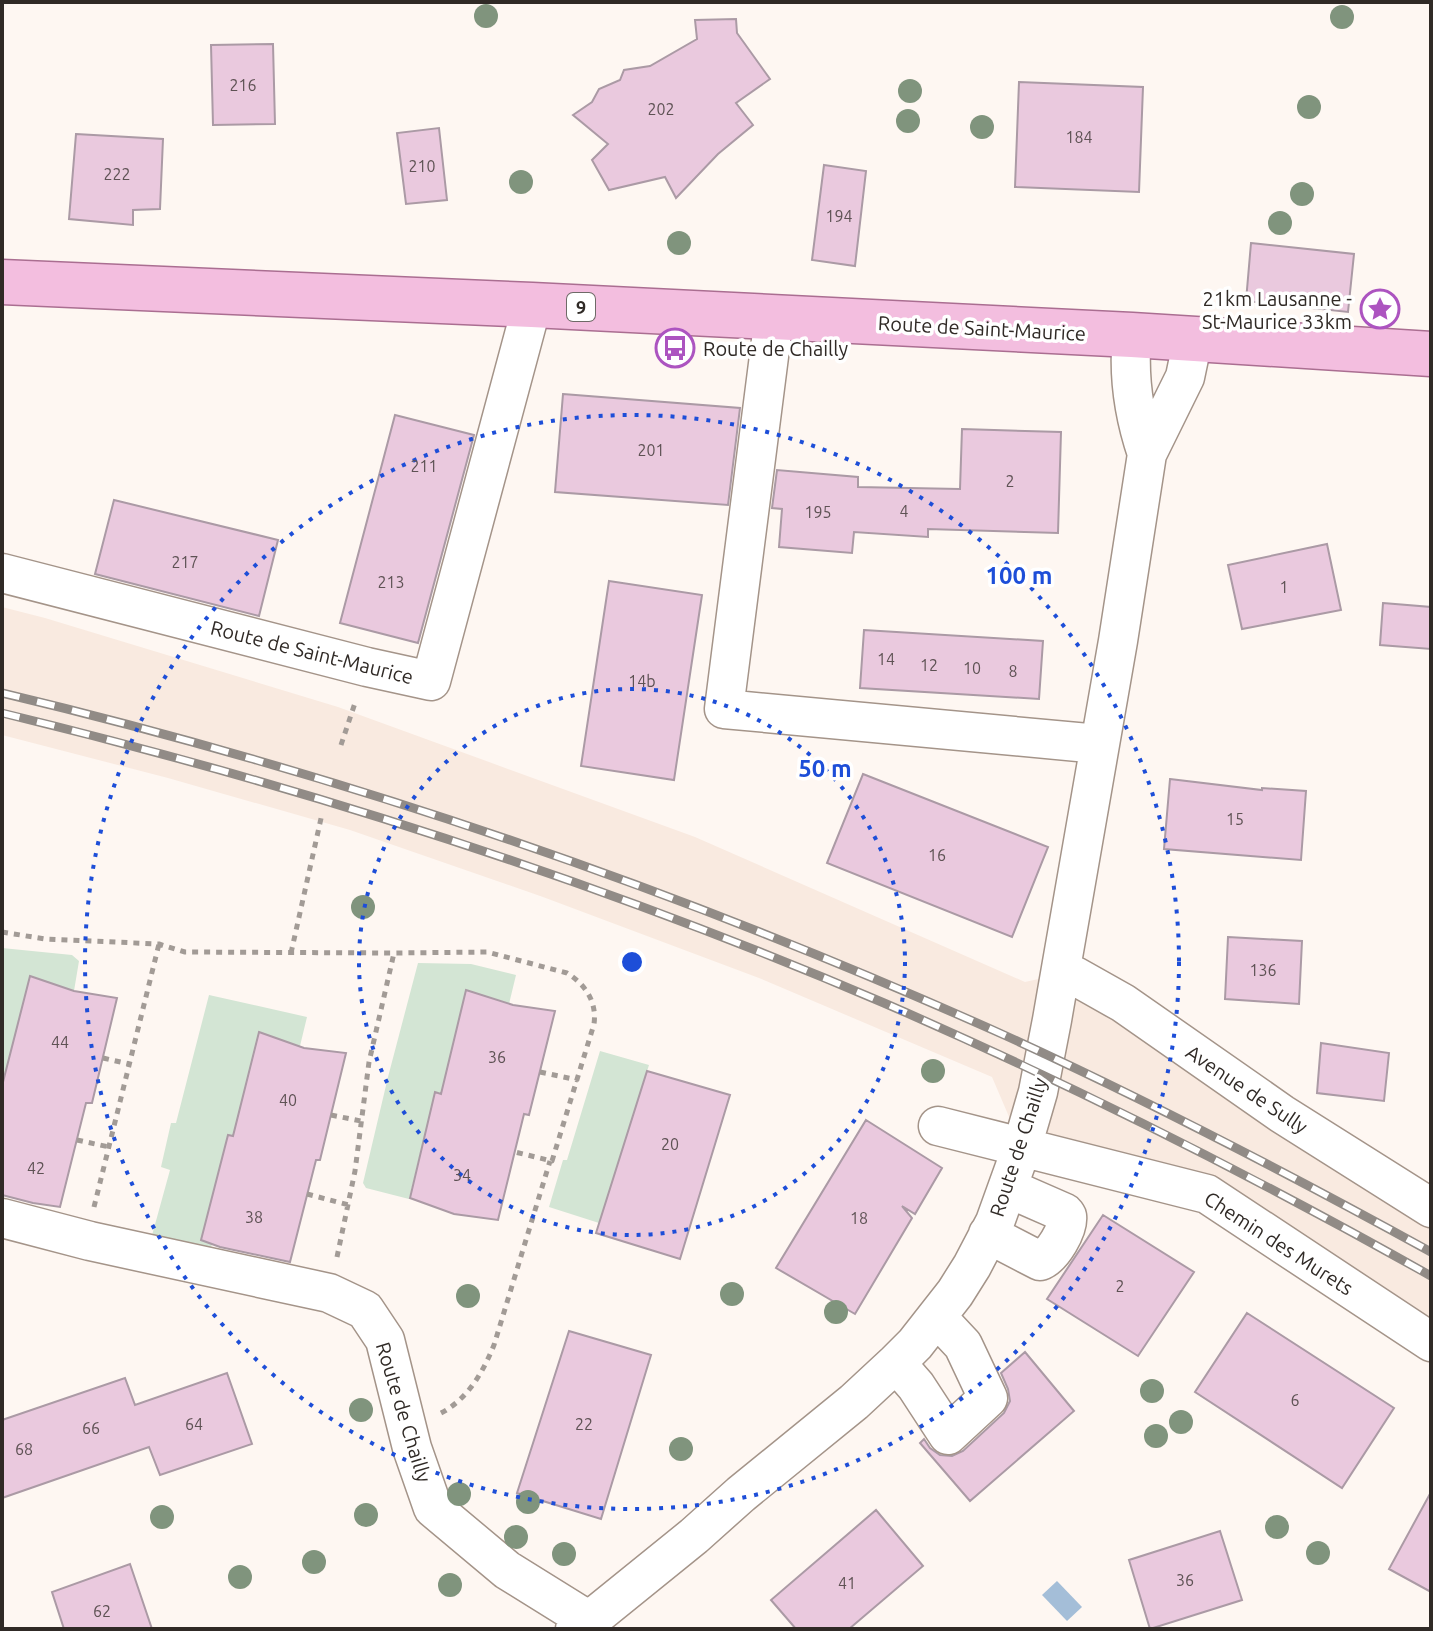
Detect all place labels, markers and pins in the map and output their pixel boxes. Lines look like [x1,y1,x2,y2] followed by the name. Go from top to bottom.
[1202,287,1352,333] place label: 21km Lausanne - St-Maurice 33km
[1359,288,1401,330] place icon: 21km Lausanne - St-Maurice 33km
[654,327,696,369] bus stop icon: Route de Chailly
[703,337,849,360] place label: Route de Chailly
[618,948,646,976] centre of rings

